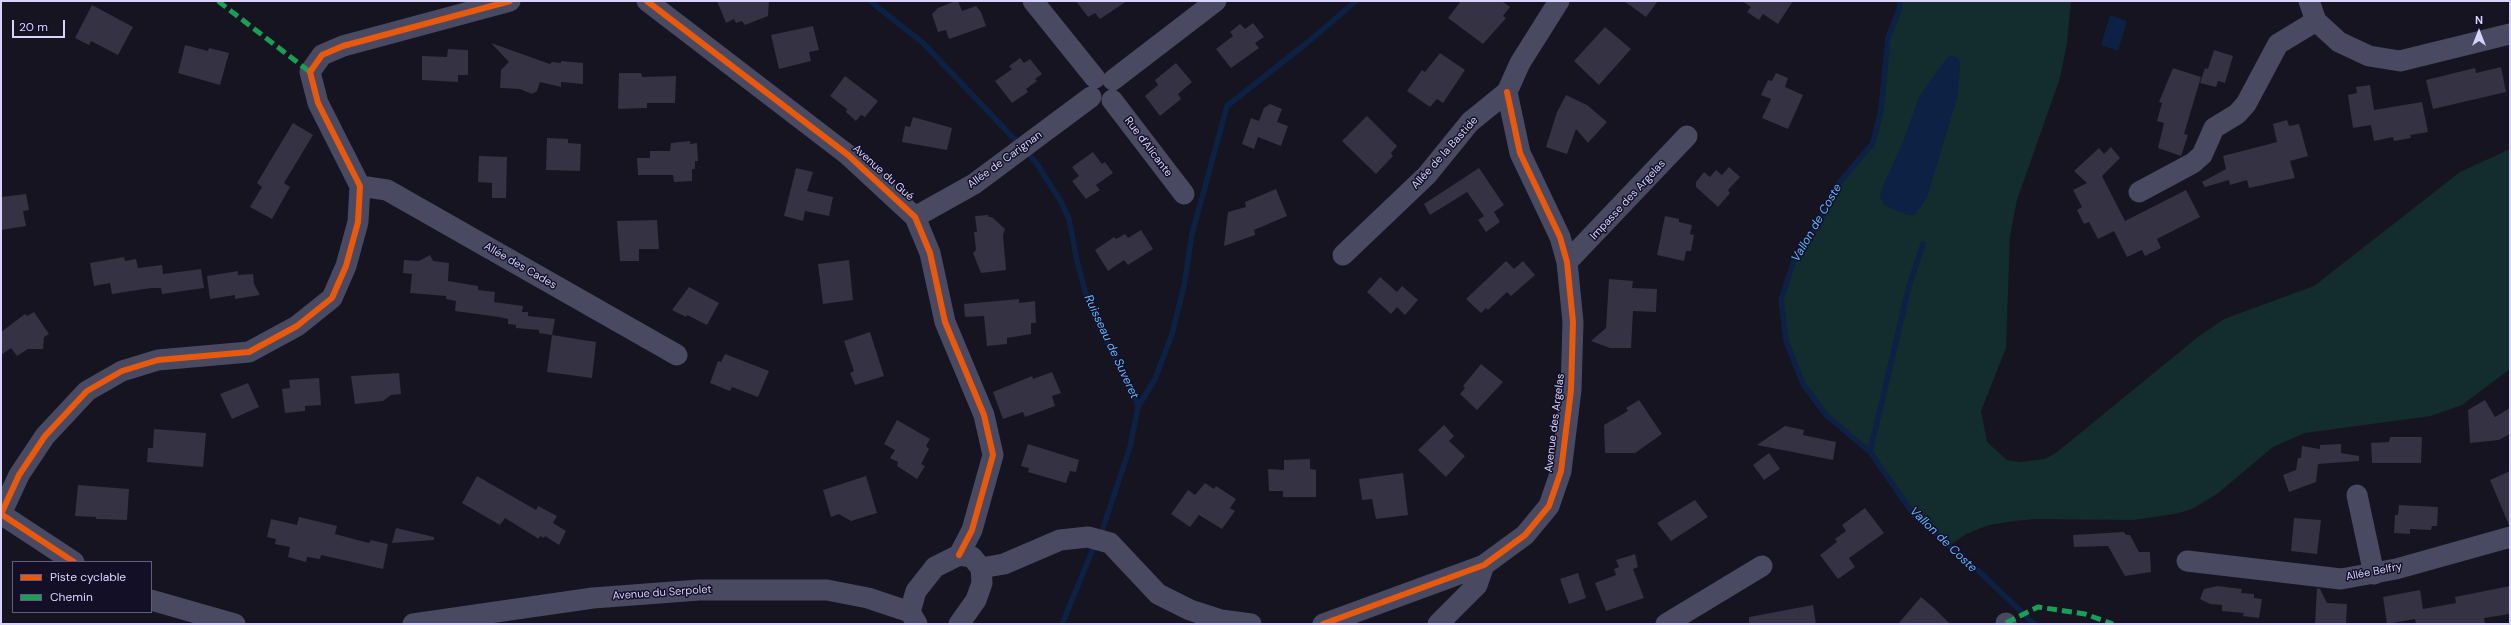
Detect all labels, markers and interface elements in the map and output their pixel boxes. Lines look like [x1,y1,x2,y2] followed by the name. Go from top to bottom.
[14,12,67,38] scale bar
[2459,12,2499,52] north arrow
[2475,13,2483,27] text: N
[19,19,48,35] text: 20 m
[1409,114,1481,192] street label: Allée de la Bastide
[1121,115,1175,179] street label: Rue d'Alicante
[965,128,1045,192] street label: Allée de Carignan
[850,142,916,204] street label: Avenue du Gué
[1588,157,1668,243] street label: Impasse des Argelas
[1789,181,1845,265] water label: Vallon de Coste
[481,240,559,292] street label: Allée des Cades
[1081,293,1141,401] water label: Ruisseau de Suveret
[1542,373,1568,473] street label: Avenue des Argelas
[1907,504,1979,576] water label: Vallon de Coste
[2345,560,2403,584] street label: Allée Belfry
[12,561,152,613] legend
[50,569,126,585] text: Piste cyclable
[612,583,712,603] street label: Avenue du Serpolet
[50,589,93,605] text: Chemin

